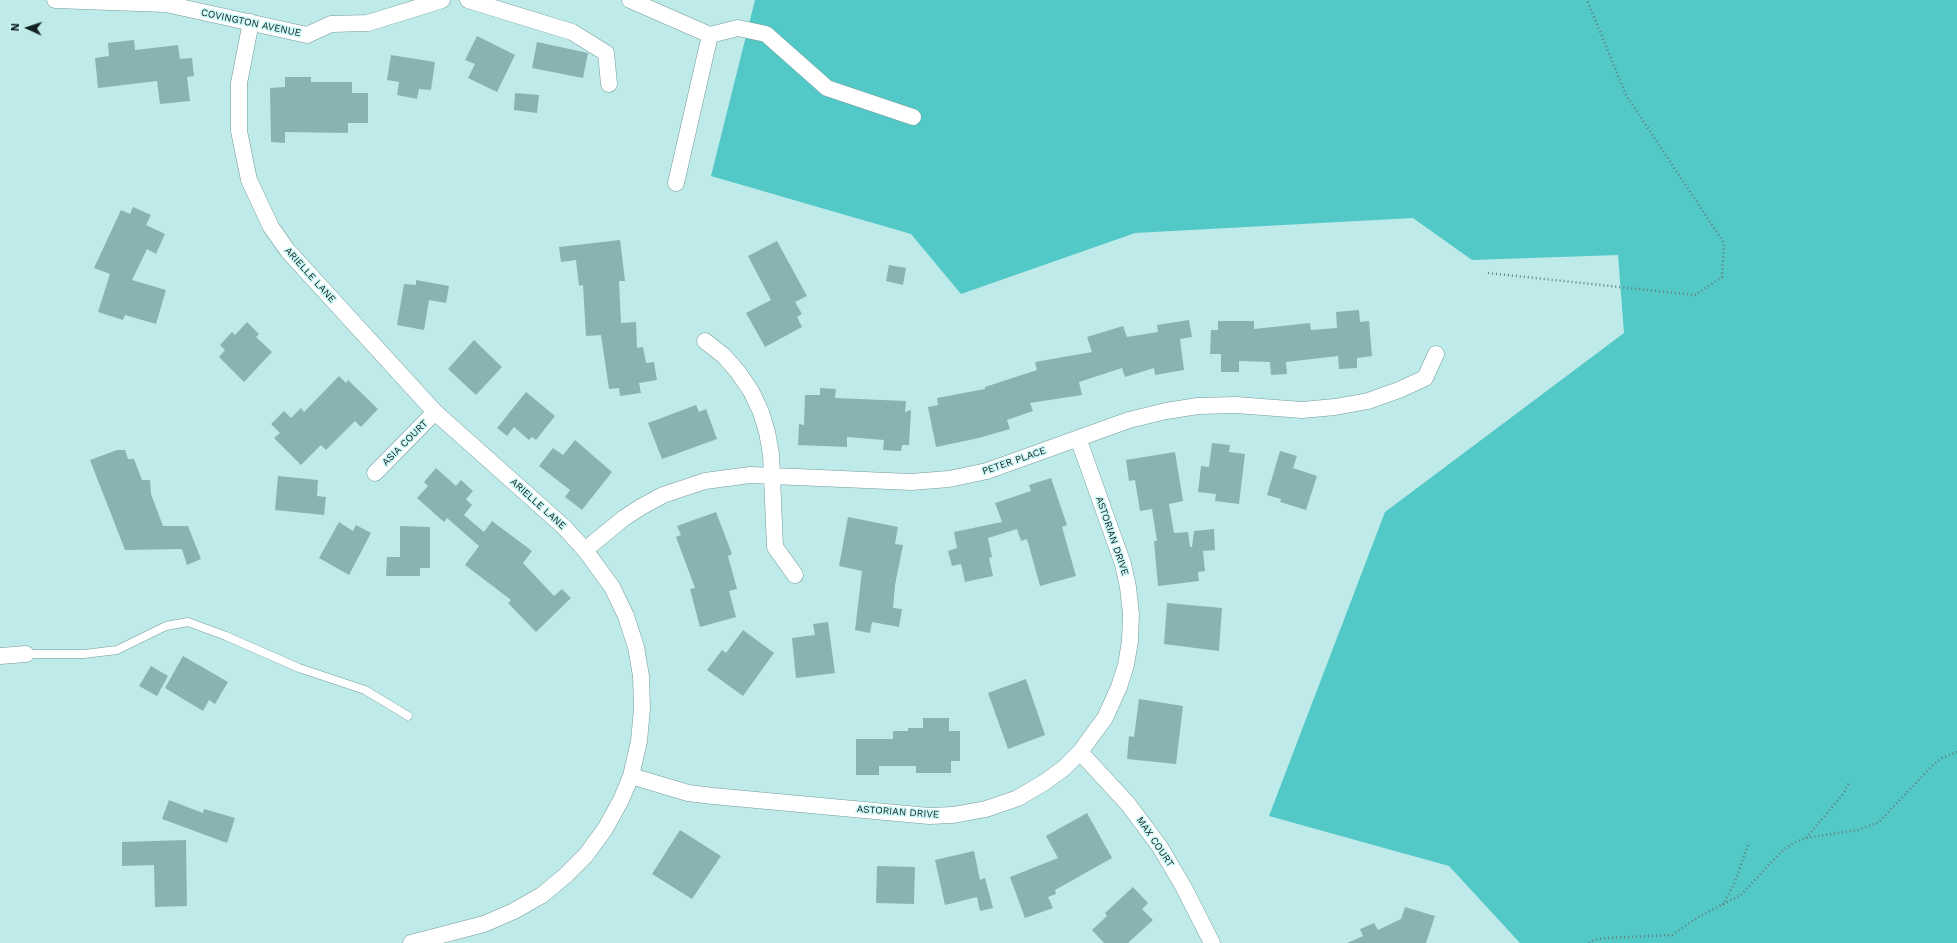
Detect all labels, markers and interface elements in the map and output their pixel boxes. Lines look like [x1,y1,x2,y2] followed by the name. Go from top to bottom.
[200,7,302,39] street label: COVINGTON AVENUE
[8,8,48,48] north arrow
[9,23,22,32] text: N
[282,245,338,305] street label: ARIELLE LANE
[380,418,430,468] street label: ASIA COURT
[981,444,1047,478] street label: PETER PLACE
[508,476,568,532] street label: ARIELLE LANE
[1093,495,1131,577] street label: ASTORIAN DRIVE
[856,803,940,821] street label: ASTORIAN DRIVE
[1134,814,1176,870] street label: MAX COURT

